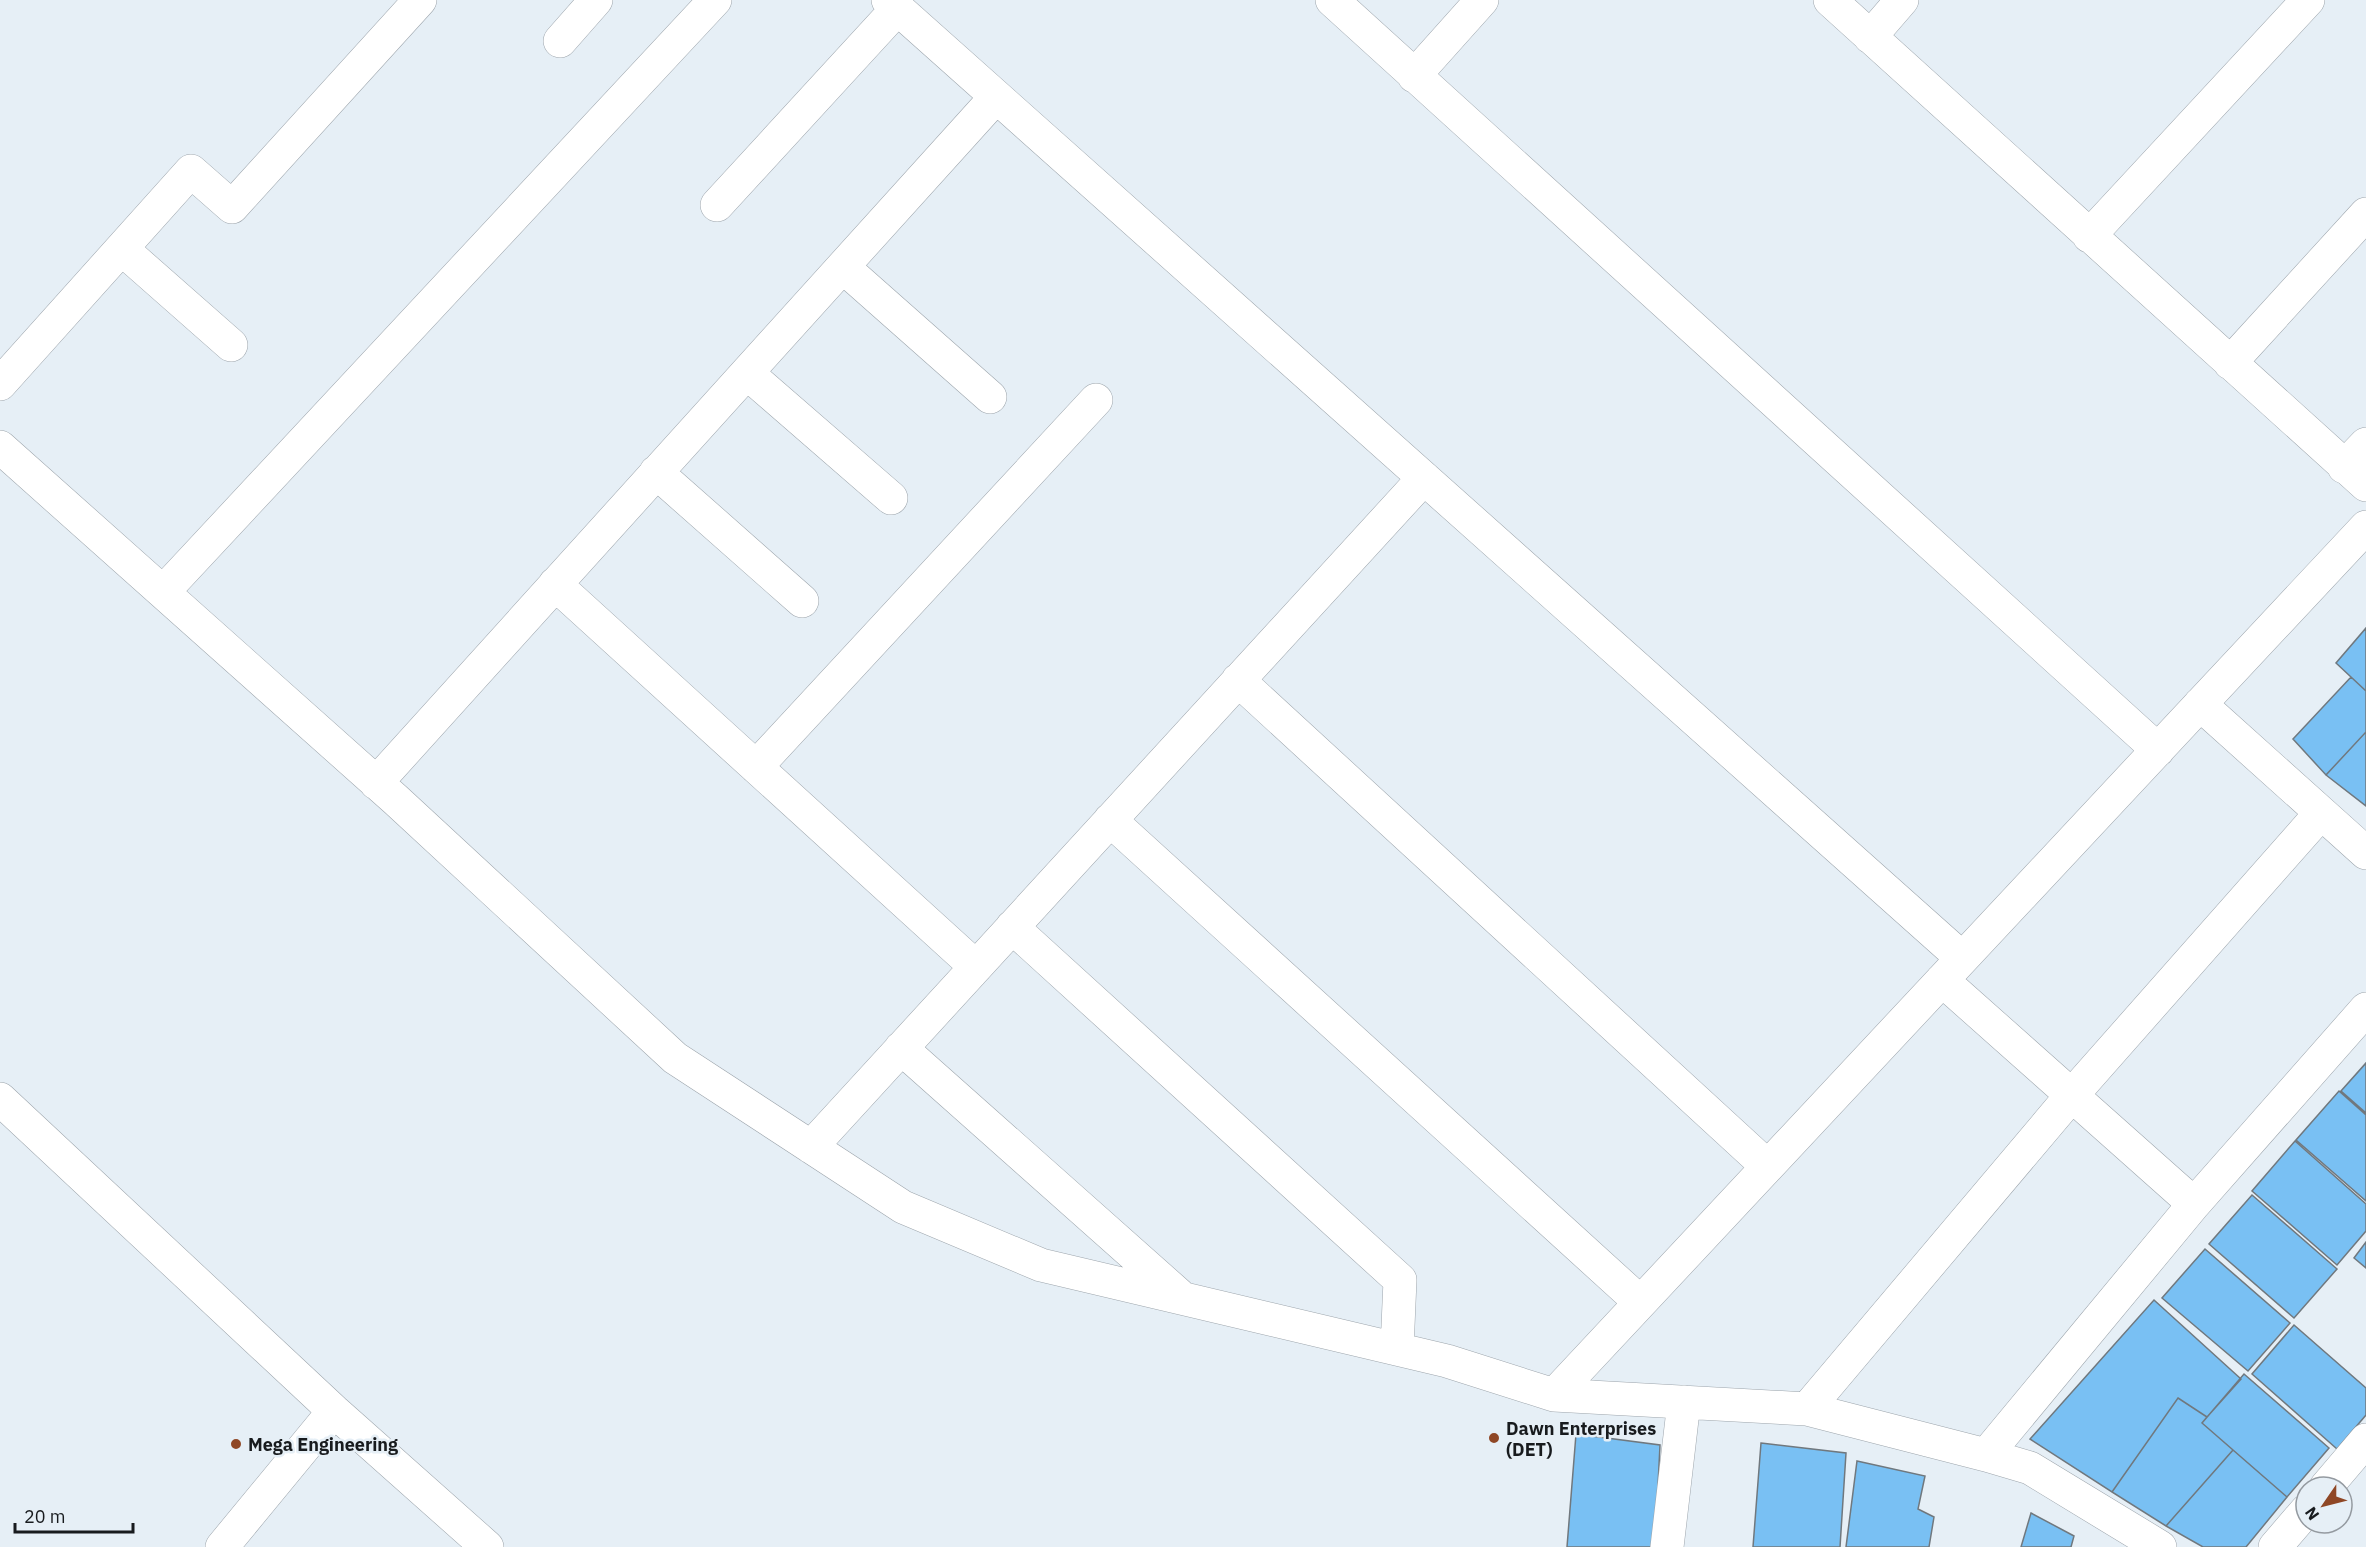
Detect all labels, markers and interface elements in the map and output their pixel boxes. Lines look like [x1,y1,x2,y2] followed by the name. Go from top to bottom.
[1506,1417,1656,1461] place label: Dawn Enterprises (DET)
[1487,1431,1501,1445] marker: Dawn Enterprises (DET)
[248,1433,398,1456] place label: Mega Engineering
[229,1437,243,1451] marker: Mega Engineering
[2294,1475,2354,1535] north arrow
[15,1496,134,1534] scale bar
[2300,1503,2323,1524] text: N
[24,1505,66,1528] text: 20 m

